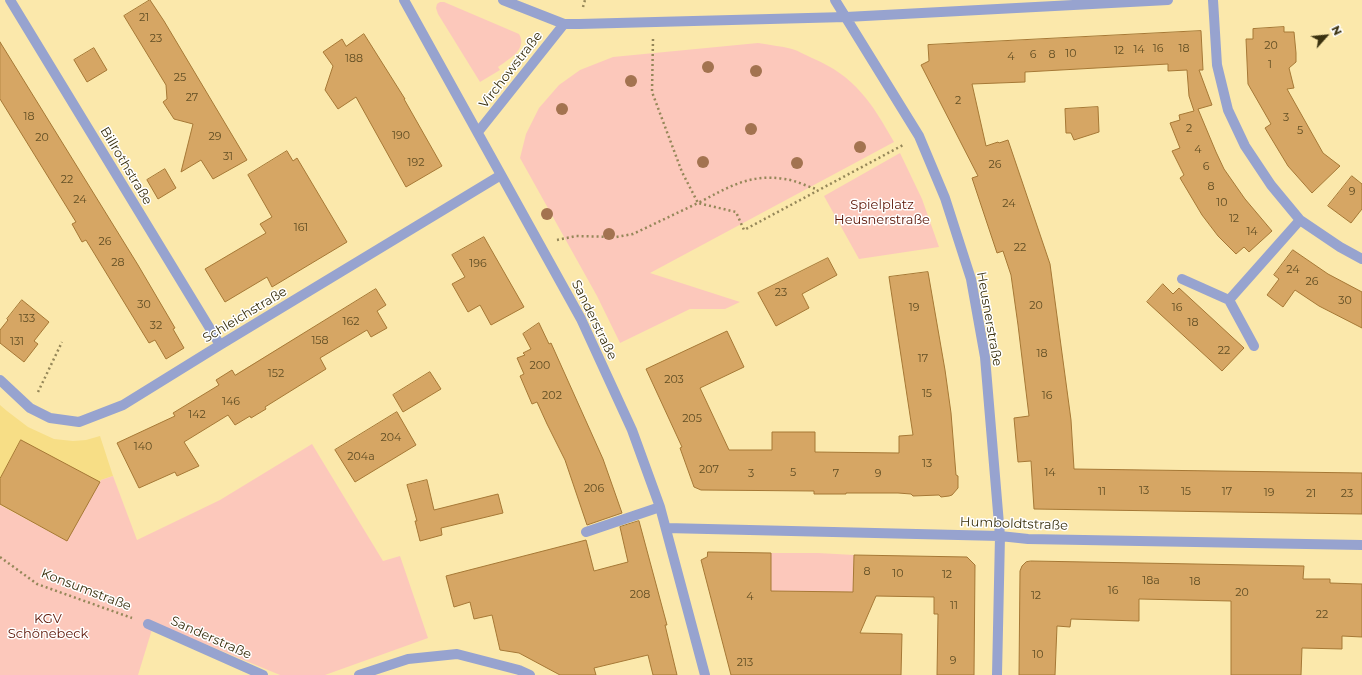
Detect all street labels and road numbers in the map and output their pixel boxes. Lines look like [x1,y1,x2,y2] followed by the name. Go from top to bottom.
[476,28,546,112] street label: Virchowstraße
[97,124,155,208] street label: Billrothstraße
[973,270,1005,368] street label: Heusnerstraße
[568,278,620,362] street label: Sanderstraße
[200,284,290,346] street label: Schleichstraße
[960,514,1068,534] street label: Humboldtstraße
[39,566,133,614] street label: Konsumstraße
[168,613,254,663] street label: Sanderstraße

